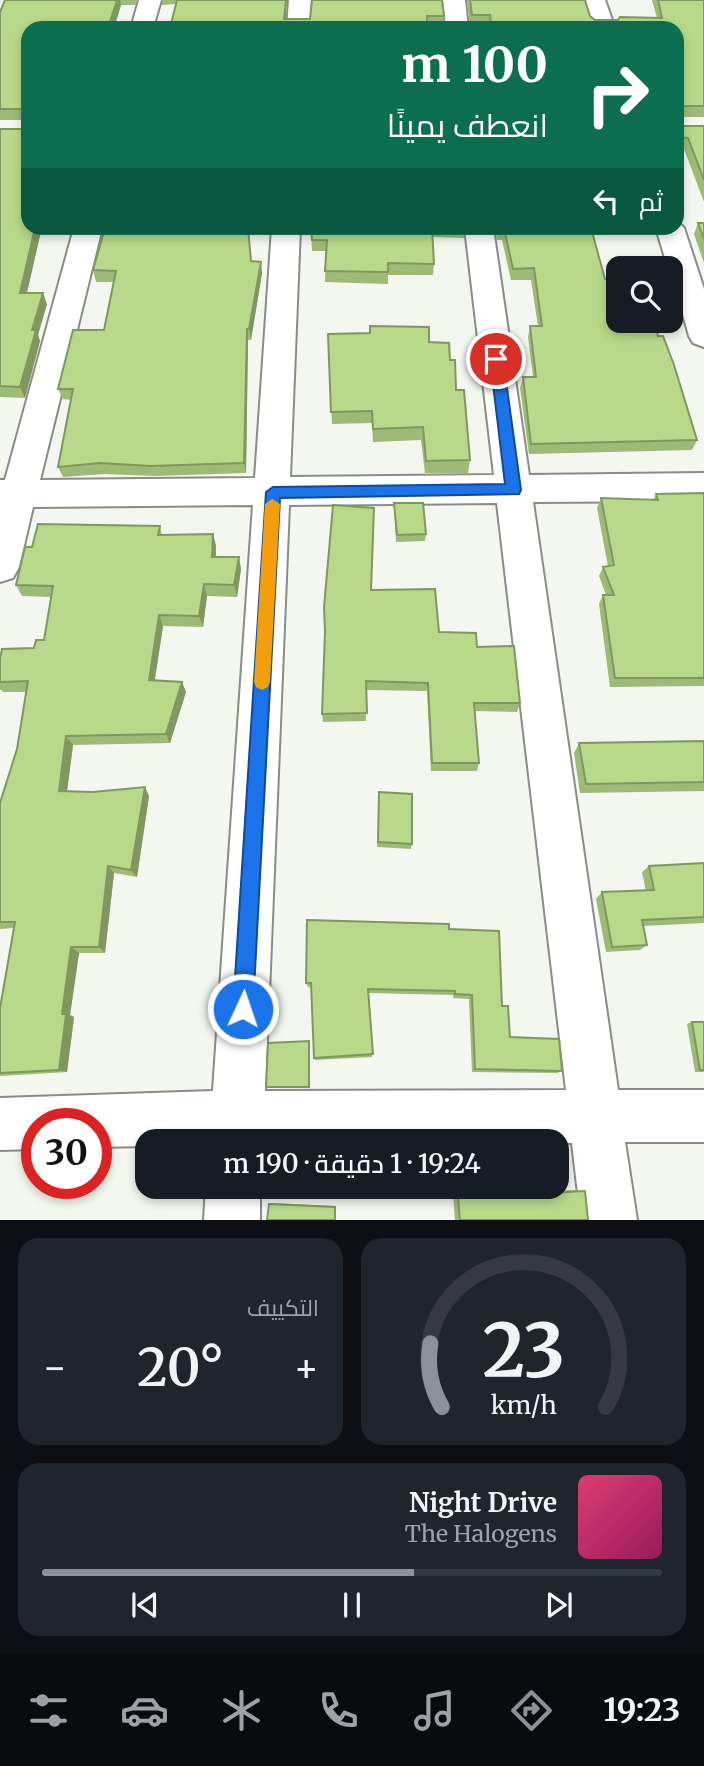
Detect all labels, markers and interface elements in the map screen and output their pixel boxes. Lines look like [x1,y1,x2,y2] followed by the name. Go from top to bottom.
[401,34,548,95] text: 100 m
[572,49,663,140] icon: right
[387,106,548,146] text: انعطف يمينًا
[587,182,625,220] icon: left
[639,185,663,218] text: ثم
[606,256,683,333] map controls
[606,256,683,333] button: search
[466,329,526,389] pin
[477,340,515,378] icon: arrive
[206,972,280,1046] position arrow
[21,1108,112,1199] speed limit sign: 30
[223,1147,481,1180] text: 19:24 · 1 دقيقة · 190 m
[247,1293,319,1322] text: التكييف
[482,1306,565,1398] text: 23
[137,1335,224,1400] text: 20°
[42,1344,67,1391] text: −
[294,1344,319,1391] text: +
[490,1389,557,1421] text: km/h
[409,1486,557,1519] text: Night Drive
[405,1519,557,1548] text: The Halogens
[126,1586,164,1624] icon: previous
[333,1586,371,1624] icon: pause
[540,1586,578,1624] icon: next
[24,1686,73,1735] icon: filters
[120,1686,169,1735] icon: car
[217,1686,266,1735] icon: climate
[314,1686,363,1735] icon: phone
[410,1686,459,1735] icon: music
[507,1686,556,1735] icon: directions
[603,1690,680,1730] text: 19:23

